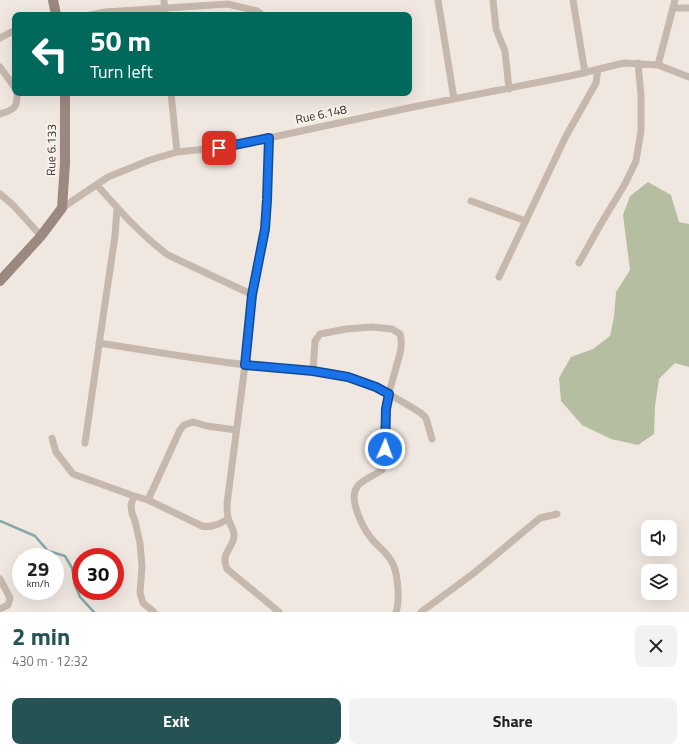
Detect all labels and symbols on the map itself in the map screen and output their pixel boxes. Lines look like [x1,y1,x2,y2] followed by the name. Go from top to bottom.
[294,99,349,129] street label: Rue 6.148
[41,124,61,176] street label: Rue 6.133
[202,131,236,165] pin
[364,428,406,470] position arrow
[72,548,124,600] speed limit sign: 30

